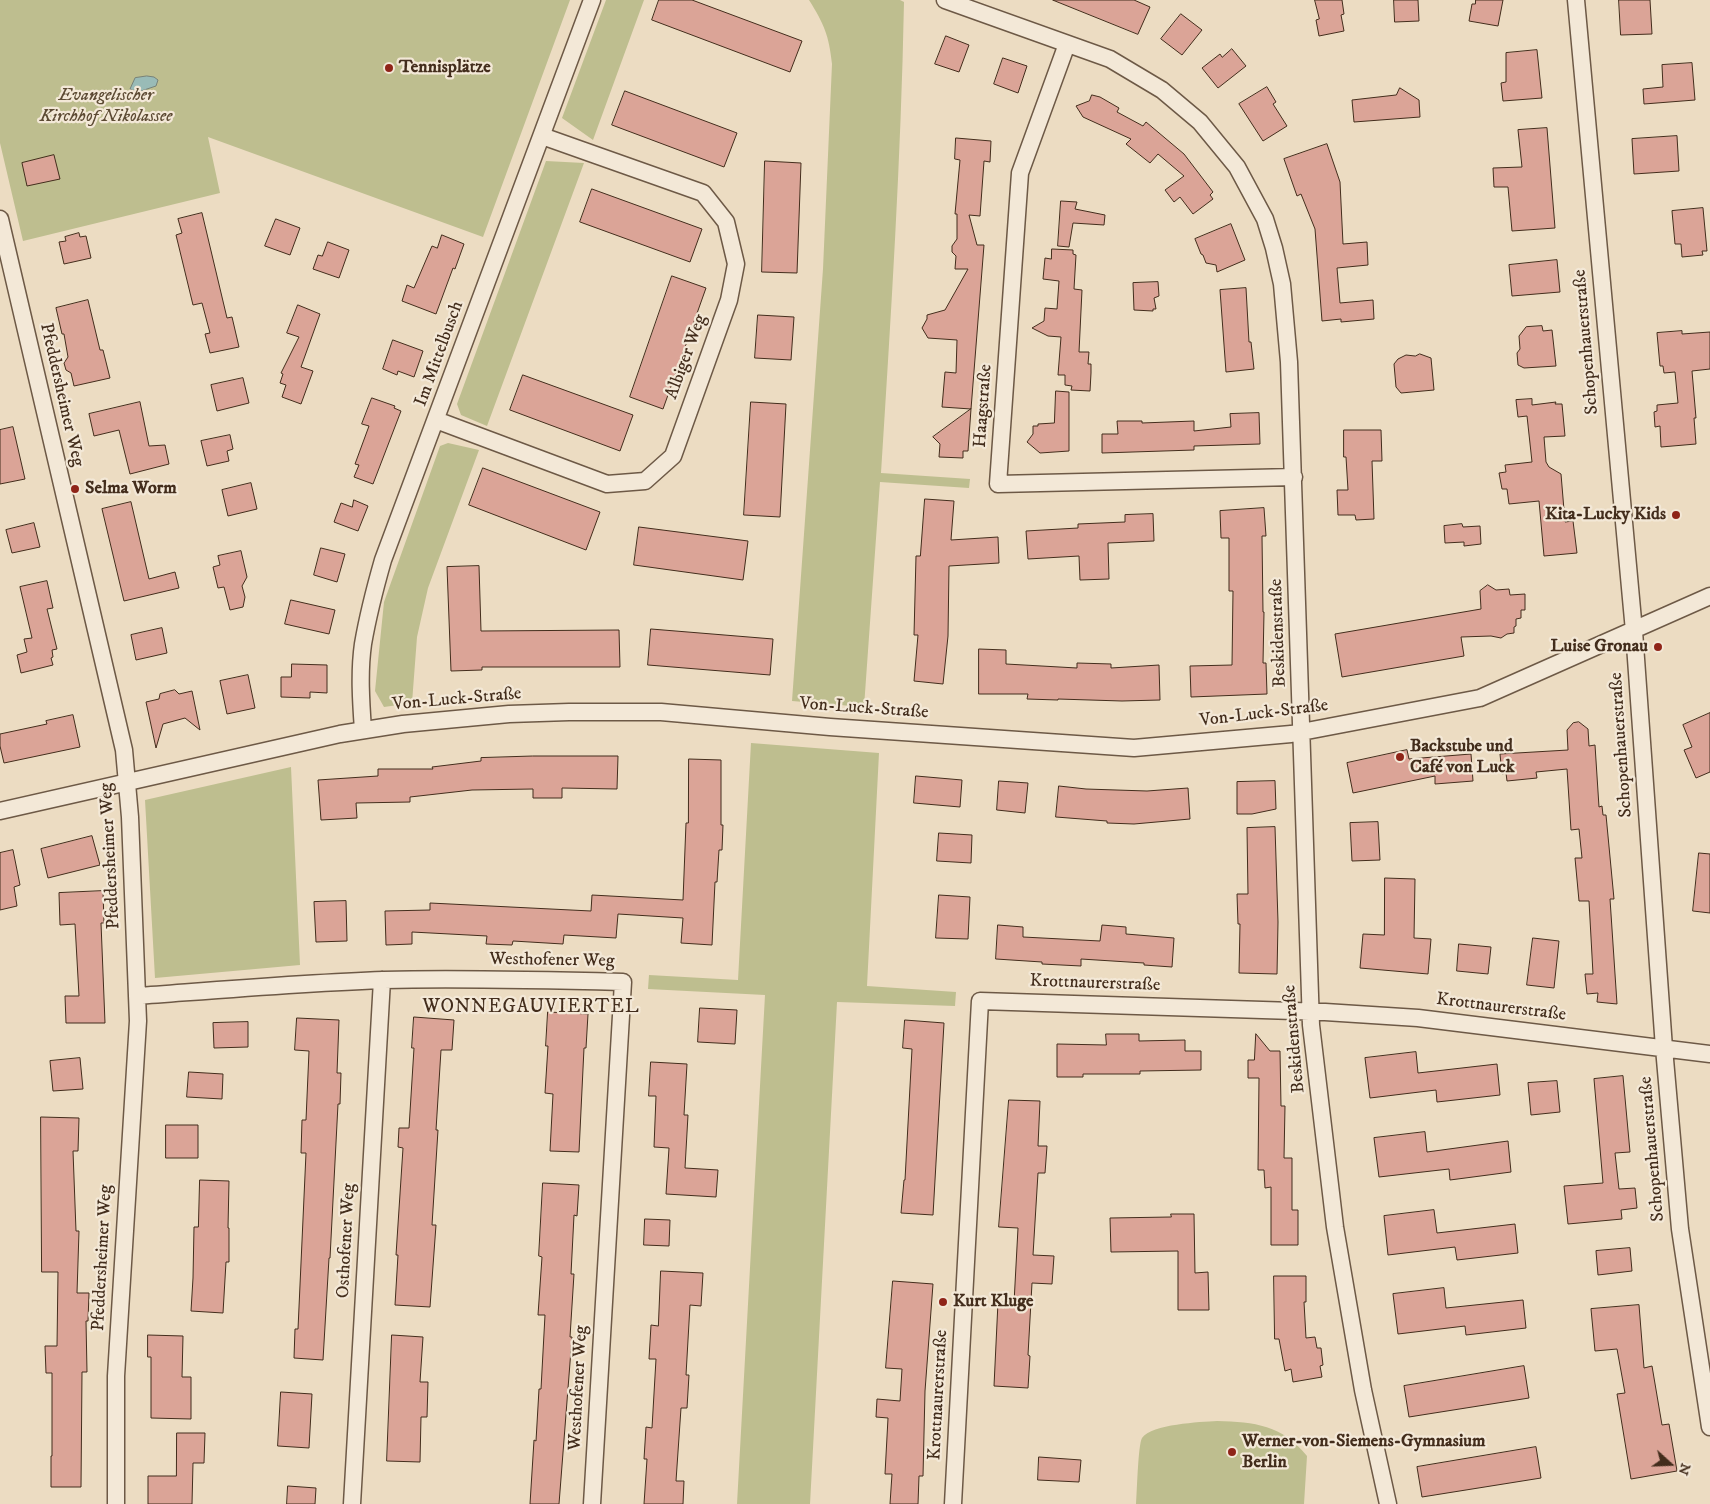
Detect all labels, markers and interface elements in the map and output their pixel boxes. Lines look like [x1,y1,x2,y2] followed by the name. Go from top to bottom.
[399,57,491,79] place label: Tennisplätze
[383,62,395,74] marker: Tennisplätze
[40,85,172,128] park label: Evangelischer Kirchhof Nikolassee
[1570,269,1604,415] street label: Schopenhauerstraße
[411,298,469,410] street label: Im Mittelbusch
[662,312,712,402] street label: Albiger Weg
[34,321,88,469] street label: Pfeddersheimer Weg
[970,364,998,448] street label: Haagstraße
[85,478,177,500] place label: Selma Worm
[69,483,81,495] marker: Selma Worm
[1545,504,1666,526] place label: Kita-Lucky Kids
[1670,509,1682,521] marker: Kita-Lucky Kids
[1266,578,1292,688] street label: Beskidenstraße
[1551,636,1648,658] place label: Luise Gronau
[1652,641,1664,653] marker: Luise Gronau
[1606,672,1638,818] street label: Schopenhauerstraße
[392,684,522,716] street label: Von-Luck-Straße
[799,694,929,724] street label: Von-Luck-Straße
[1198,695,1330,733] street label: Von-Luck-Straße
[1410,736,1515,779] place label: Backstube und Café von Luck
[1394,751,1406,763] marker: Backstube und Café von Luck
[96,782,126,930] street label: Pfeddersheimer Weg
[489,949,615,973] street label: Westhofener Weg
[1029,971,1161,997] street label: Krottnaurerstraße
[1280,984,1310,1094] street label: Beskidenstraße
[1435,989,1567,1027] street label: Krottnaurerstraße
[421,997,641,1019] district label: WONNEGAUVIERTEL
[1636,1076,1670,1222] street label: Schopenhauerstraße
[333,1183,361,1299] street label: Osthofener Weg
[88,1184,118,1332] street label: Pfeddersheimer Weg
[953,1291,1033,1313] place label: Kurt Kluge
[937,1296,949,1308] marker: Kurt Kluge
[565,1325,593,1451] street label: Westhofener Weg
[925,1329,953,1461] street label: Krottnaurerstraße
[1242,1431,1486,1474] place label: Werner-von-Siemens-Gymnasium Berlin
[1645,1439,1695,1489] north arrow
[1226,1446,1238,1458] marker: Werner-von-Siemens-Gymnasium Berlin
[1674,1461,1695,1478] text: N

